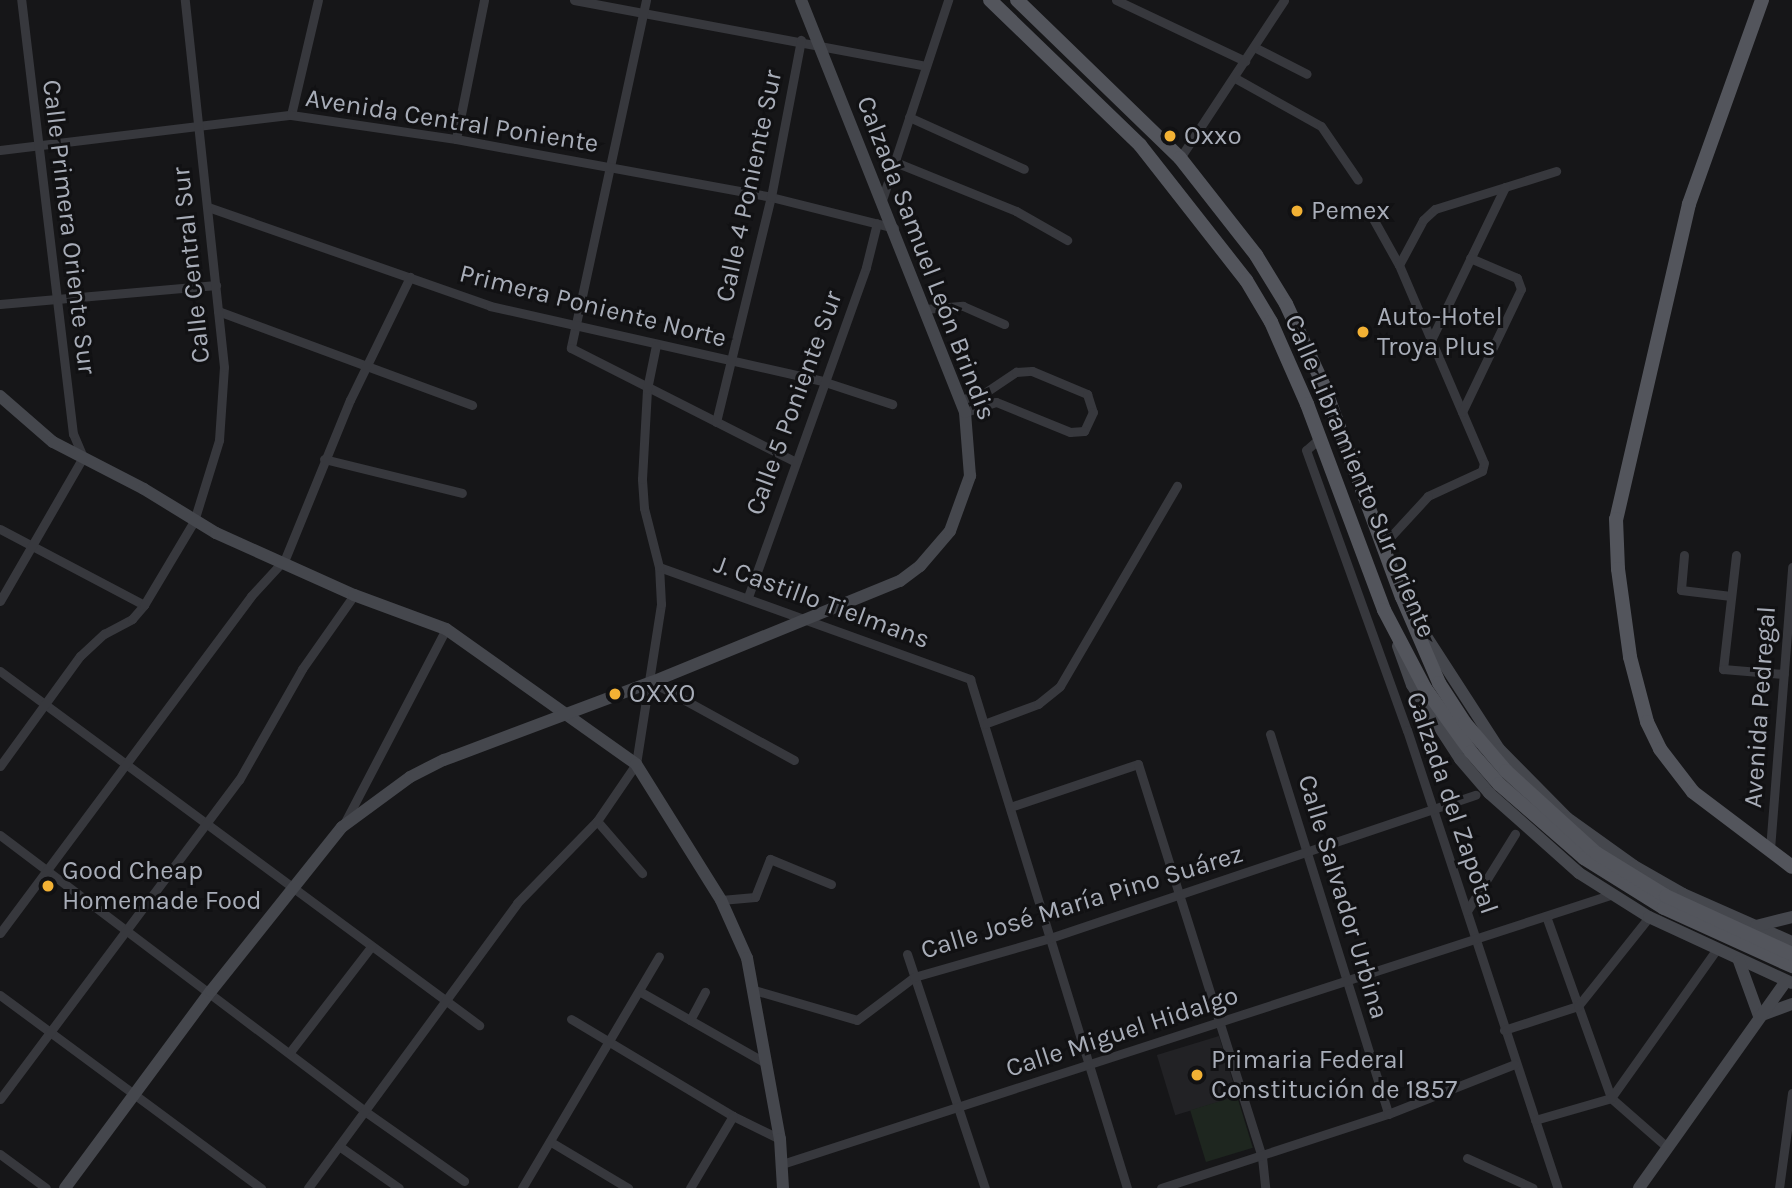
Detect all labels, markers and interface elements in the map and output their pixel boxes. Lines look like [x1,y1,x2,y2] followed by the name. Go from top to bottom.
[709,67,789,305] street label: Calle 4 Poniente Sur
[35,78,103,376] street label: Calle Primera Oriente Sur
[303,82,601,160] street label: Avenida Central Poniente
[850,92,1002,424] street label: Calzada Samuel León Brindis
[1184,120,1242,152] place label: Oxxo
[1162,128,1178,144] marker: Oxxo
[165,165,217,365] street label: Calle Central Sur
[1311,195,1390,227] place label: Pemex
[1289,203,1305,219] marker: Pemex
[456,258,730,354] street label: Primera Poniente Norte
[739,287,849,519] street label: Calle 5 Poniente Sur
[1377,301,1503,362] place label: Auto-Hotel Troya Plus
[1278,310,1442,642] street label: Calle Libramiento Sur Oriente
[1355,324,1371,340] marker: Auto-Hotel Troya Plus
[710,549,934,655] street label: J. Castillo Tielmans
[1737,605,1783,809] street label: Avenida Pedregal
[629,678,695,710] place label: OXXO
[607,686,623,702] marker: OXXO
[1399,688,1505,918] street label: Calzada del Zapotal
[1291,771,1395,1023] street label: Calle Salvador Urbina
[917,838,1247,966] street label: Calle José María Pino Suárez
[62,855,262,917] place label: Good Cheap Homemade Food
[40,878,56,894] marker: Good Cheap Homemade Food
[1002,980,1242,1084] street label: Calle Miguel Hidalgo
[1211,1044,1457,1106] place label: Primaria Federal Constitución de 1857
[1189,1067,1205,1083] marker: Primaria Federal Constitución de 1857

